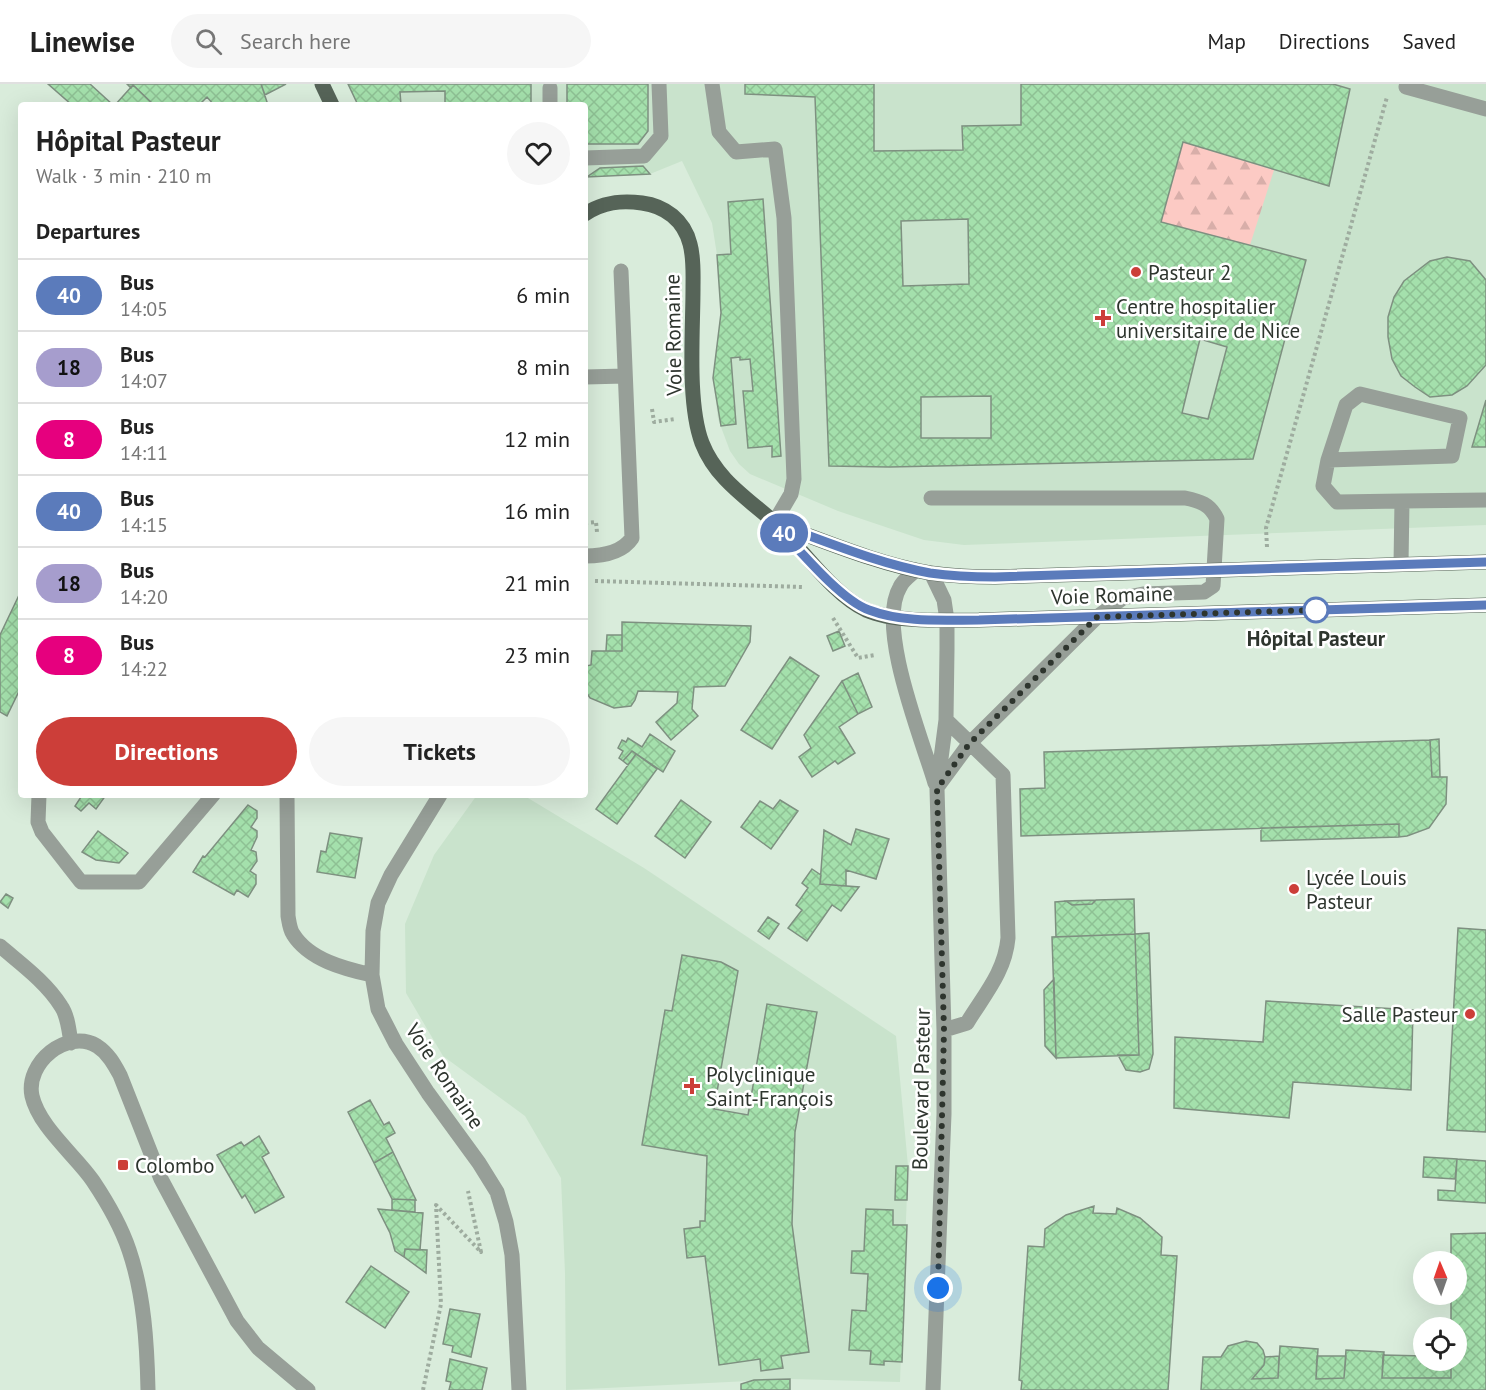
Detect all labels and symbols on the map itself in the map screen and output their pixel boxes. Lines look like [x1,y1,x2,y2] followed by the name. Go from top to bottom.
[1148,259,1231,286] place label: Pasteur 2
[1129,265,1143,279] marker: Pasteur 2
[658,274,688,397] street label: Voie Romaine
[1116,293,1300,344] place label: Centre hospitalier universitaire de Nice
[1094,309,1112,327] marker: Centre hospitalier universitaire de Nice
[757,514,811,552] line badge: 40
[1050,579,1173,611] street label: Voie Romaine
[1303,597,1329,623] marker: Hôpital Pasteur
[1247,625,1386,652] place label: Hôpital Pasteur
[1306,864,1407,915] place label: Lycée Louis Pasteur
[1287,882,1301,896] marker: Lycée Louis Pasteur
[1342,1001,1458,1028] place label: Salle Pasteur
[1463,1007,1477,1021] marker: Salle Pasteur
[906,1008,936,1170] street label: Boulevard Pasteur
[399,1017,490,1134] street label: Voie Romaine
[706,1061,833,1112] place label: Polyclinique Saint-François
[683,1077,701,1095] marker: Polyclinique Saint-François
[135,1152,215,1179] place label: Colombo
[116,1158,130,1172] marker: Colombo
[1413,1251,1467,1305] north arrow
[923,1273,953,1303] your location

